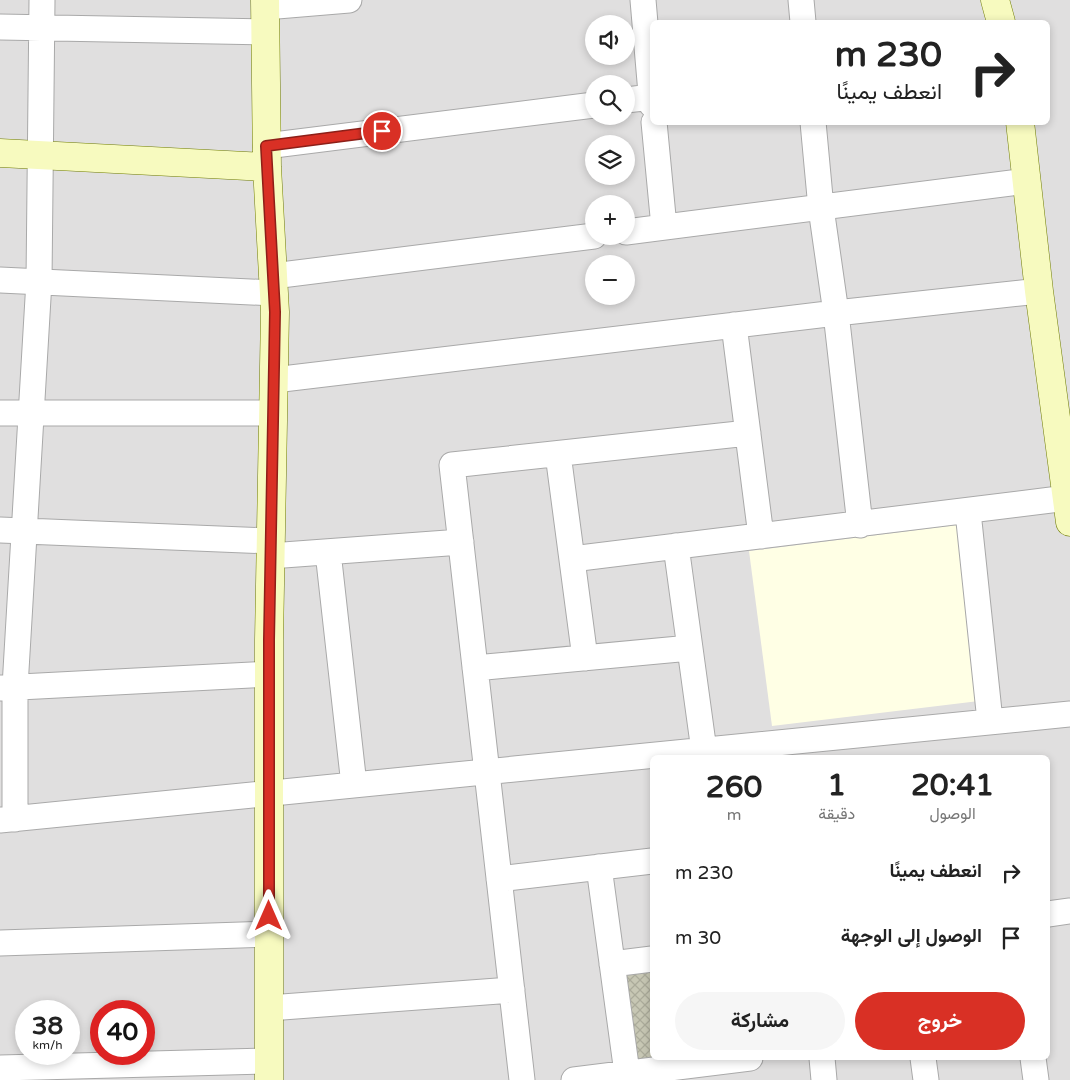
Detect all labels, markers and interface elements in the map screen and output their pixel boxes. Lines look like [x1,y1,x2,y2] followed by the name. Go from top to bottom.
[585,15,635,305] map controls
[585,15,635,65] button: sound
[835,34,942,76] text: 230 m
[960,40,1025,105] icon: right
[585,75,635,125] button: search
[836,79,942,105] text: انعطف يمينًا
[361,110,403,152] pin
[368,117,396,145] icon: arrive
[585,135,635,185] button: layers
[585,195,635,245] button: +
[585,255,635,305] button: −
[827,767,846,804] text: 1
[911,767,994,804] text: 20:41
[706,769,762,806] text: 260
[818,804,855,824] text: دقيقة
[930,804,976,824] text: الوصول
[727,805,741,825] text: m
[997,859,1025,887] icon: right
[889,860,982,882] text: انعطف يمينًا
[675,862,733,884] text: 230 m
[242,889,294,941] position arrow
[997,924,1025,952] icon: arrive
[841,925,982,947] text: الوصول إلى الوجهة
[675,927,721,949] text: 30 m
[675,992,845,1050] button: مشاركة
[855,992,1025,1050] button: خروج
[90,1000,155,1065] speed limit sign: 40
[32,1011,63,1041] text: 38
[32,1038,63,1052] text: km/h

